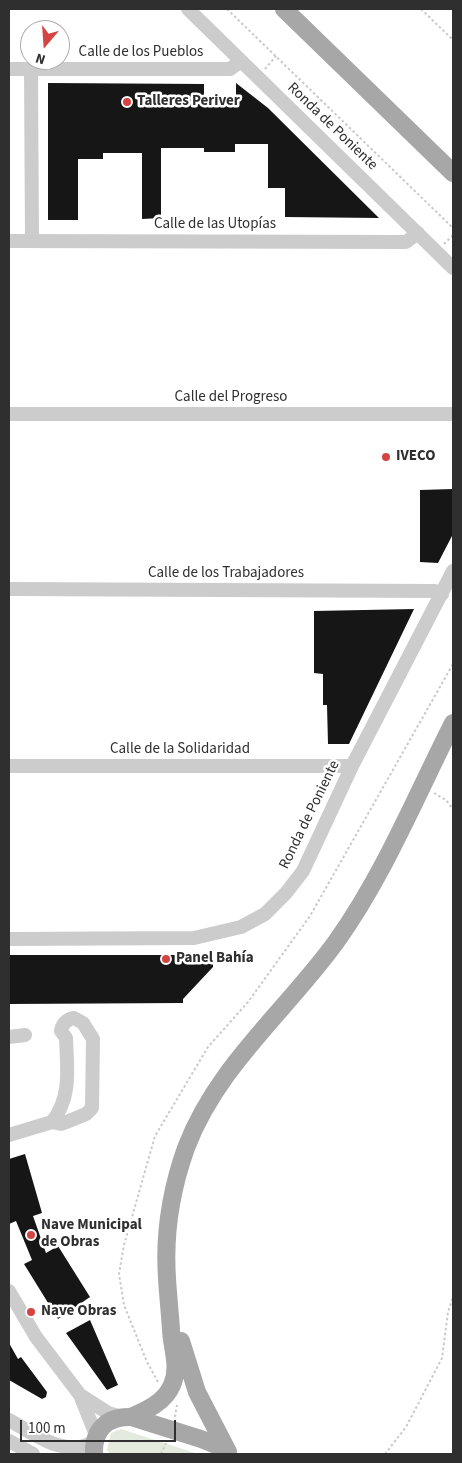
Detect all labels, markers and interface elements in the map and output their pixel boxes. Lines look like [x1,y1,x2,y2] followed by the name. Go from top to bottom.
[20,20,70,70] north arrow
[79,44,203,62] street label: Calle de los Pueblos
[33,47,48,69] text: N
[283,79,381,175] street label: Ronda de Poniente
[137,93,240,111] place label: Talleres Periver
[121,96,133,108] marker: Talleres Periver
[154,216,276,234] street label: Calle de las Utopías
[175,389,287,407] street label: Calle del Progreso
[396,448,436,466] place label: IVECO
[380,451,392,463] marker: IVECO
[148,565,304,583] street label: Calle de los Trabajadores
[110,741,250,759] street label: Calle de la Solidaridad
[276,758,344,872] street label: Ronda de Poniente
[176,950,254,968] place label: Panel Bahía
[160,953,172,965] marker: Panel Bahía
[41,1217,142,1252] place label: Nave Municipal de Obras
[25,1229,37,1241] marker: Nave Municipal de Obras
[41,1303,116,1321] place label: Nave Obras
[25,1306,37,1318] marker: Nave Obras
[22,1410,179,1442] scale bar
[28,1418,66,1439] text: 100 m

